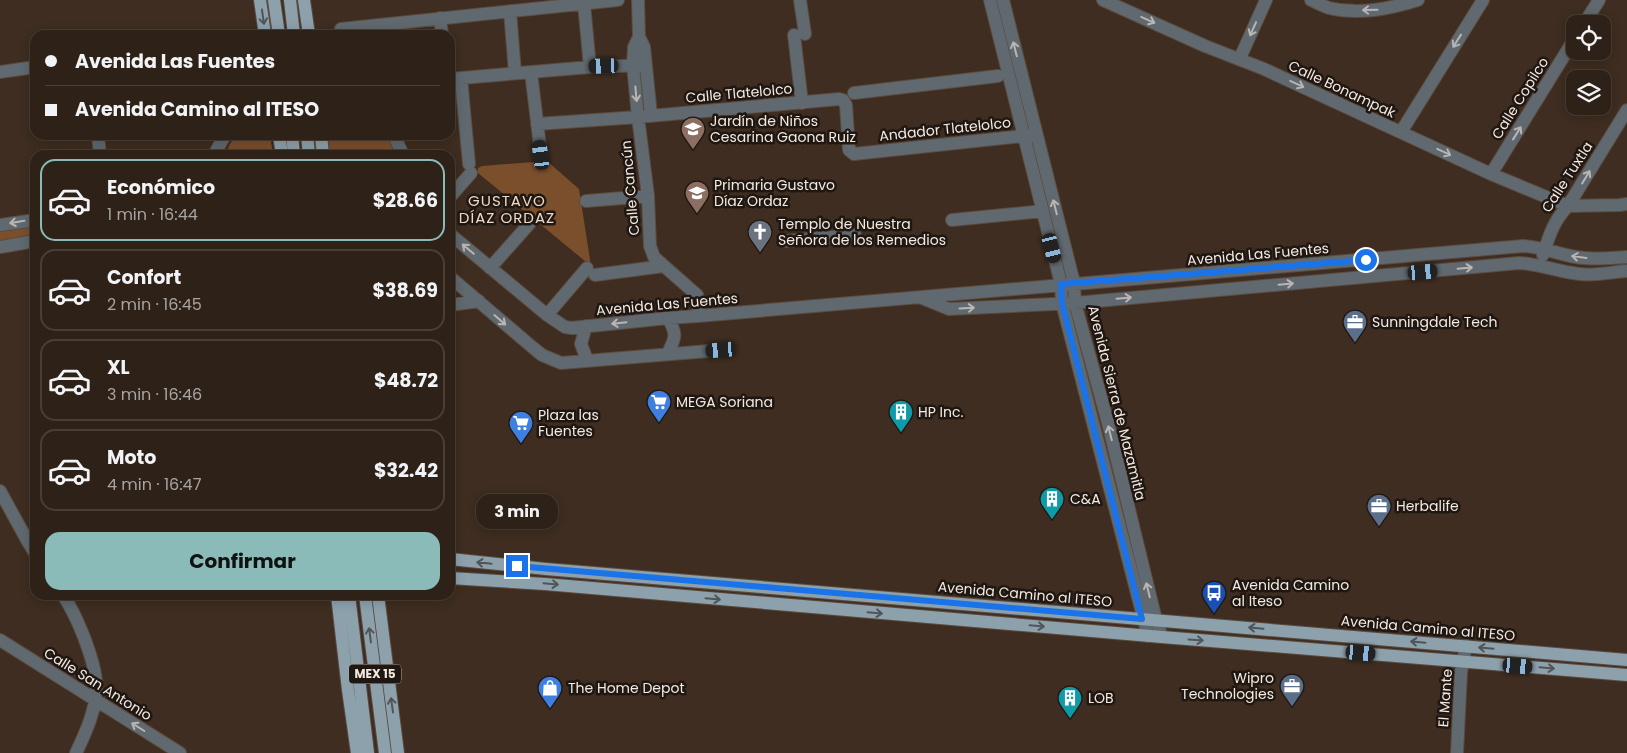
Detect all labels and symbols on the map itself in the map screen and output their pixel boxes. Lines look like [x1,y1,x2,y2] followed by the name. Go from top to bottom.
[1362,5,1378,15] one-way arrow
[258,9,268,25] one-way arrow
[1140,16,1155,25] one-way arrow
[1247,21,1257,36] one-way arrow
[1452,34,1462,48] one-way arrow
[1010,42,1019,58] one-way arrow
[1487,53,1553,143] street label: Calle Copilco
[1285,55,1400,123] street label: Calle Bonampak
[588,58,619,74] car
[685,78,793,108] street label: Calle Tlatelolco
[1289,80,1304,90] one-way arrow
[631,85,640,101] one-way arrow
[710,111,856,147] place label: Jardín de Niños Cesarina Gaona Ruiz
[878,112,1012,146] street label: Andador Tlatelolco
[680,116,706,150] school or university icon: Jardín de Niños Cesarina Gaona Ruiz
[1512,126,1522,140] one-way arrow
[1537,138,1597,216] street label: Calle Tuxtla
[531,139,550,171] car
[616,140,644,236] street label: Calle Cancún
[1436,148,1451,157] one-way arrow
[1582,170,1592,184] one-way arrow
[714,175,835,211] place label: Primaria Gustavo Díaz Ordaz
[684,180,710,214] school or university icon: Primaria Gustavo Díaz Ordaz
[459,190,555,228] district label: GUSTAVO DÍAZ ORDAZ
[1050,199,1059,215] one-way arrow
[778,214,946,250] place label: Templo de Nuestra Señora de los Remedios
[10,218,26,228] one-way arrow
[747,219,773,253] church icon: Templo de Nuestra Señora de los Remedios
[1041,232,1062,264] car
[1186,238,1330,270] street label: Avenida Las Fuentes
[461,243,474,254] one-way arrow
[1355,249,1377,271] route start
[1571,252,1587,262] one-way arrow
[1407,263,1438,281] car
[1457,263,1473,273] one-way arrow
[1277,279,1293,289] one-way arrow
[595,288,739,320] street label: Avenida Las Fuentes
[1116,293,1132,303] one-way arrow
[1083,303,1151,503] street label: Avenida Sierra de Mazamitla
[958,304,974,313] one-way arrow
[1342,309,1368,343] office icon: Sunningdale Tech
[1372,312,1497,332] place label: Sunningdale Tech
[494,314,507,326] one-way arrow
[612,318,628,328] one-way arrow
[705,341,736,359] car
[646,389,672,423] supermarket icon: MEGA Soriana
[676,392,773,412] place label: MEGA Soriana
[888,399,914,433] building icon: HP Inc.
[918,402,963,422] place label: HP Inc.
[538,405,599,441] place label: Plaza las Fuentes
[508,410,534,444] supermarket icon: Plaza las Fuentes
[1105,425,1114,441] one-way arrow
[1039,486,1065,520] building icon: C&A
[1070,489,1101,509] place label: C&A
[1366,493,1392,527] office icon: Herbalife
[476,494,558,528] callout: 3 min
[1396,496,1459,516] place label: Herbalife
[506,555,528,577] route end
[476,558,492,568] one-way arrow
[1232,575,1349,611] place label: Avenida Camino al Iteso
[937,576,1113,612] street label: Avenida Camino al ITESO
[543,580,559,589] one-way arrow
[1201,580,1227,614] bus stop icon: Avenida Camino al Iteso
[1143,583,1152,599] one-way arrow
[705,594,721,604] one-way arrow
[867,608,883,617] one-way arrow
[1340,610,1516,646] street label: Avenida Camino al ITESO
[1028,621,1044,631] one-way arrow
[1248,624,1264,633] one-way arrow
[365,627,375,643] one-way arrow
[1188,635,1204,644] one-way arrow
[1410,637,1426,647] one-way arrow
[40,643,156,725] street label: Calle San Antonio
[1478,643,1494,653] one-way arrow
[1345,644,1376,662] car
[1502,657,1533,675] car
[349,664,401,684] road number: MEX 15
[1538,664,1554,673] one-way arrow
[1181,668,1274,704] place label: Wipro Technologies
[1433,668,1457,728] street label: El Mante
[1279,673,1305,707] office icon: Wipro Technologies
[537,675,563,709] shop icon: The Home Depot
[568,678,685,698] place label: The Home Depot
[1057,685,1083,719] building icon: LOB
[1088,688,1114,708] place label: LOB
[386,697,396,713] one-way arrow
[132,722,146,732] one-way arrow

